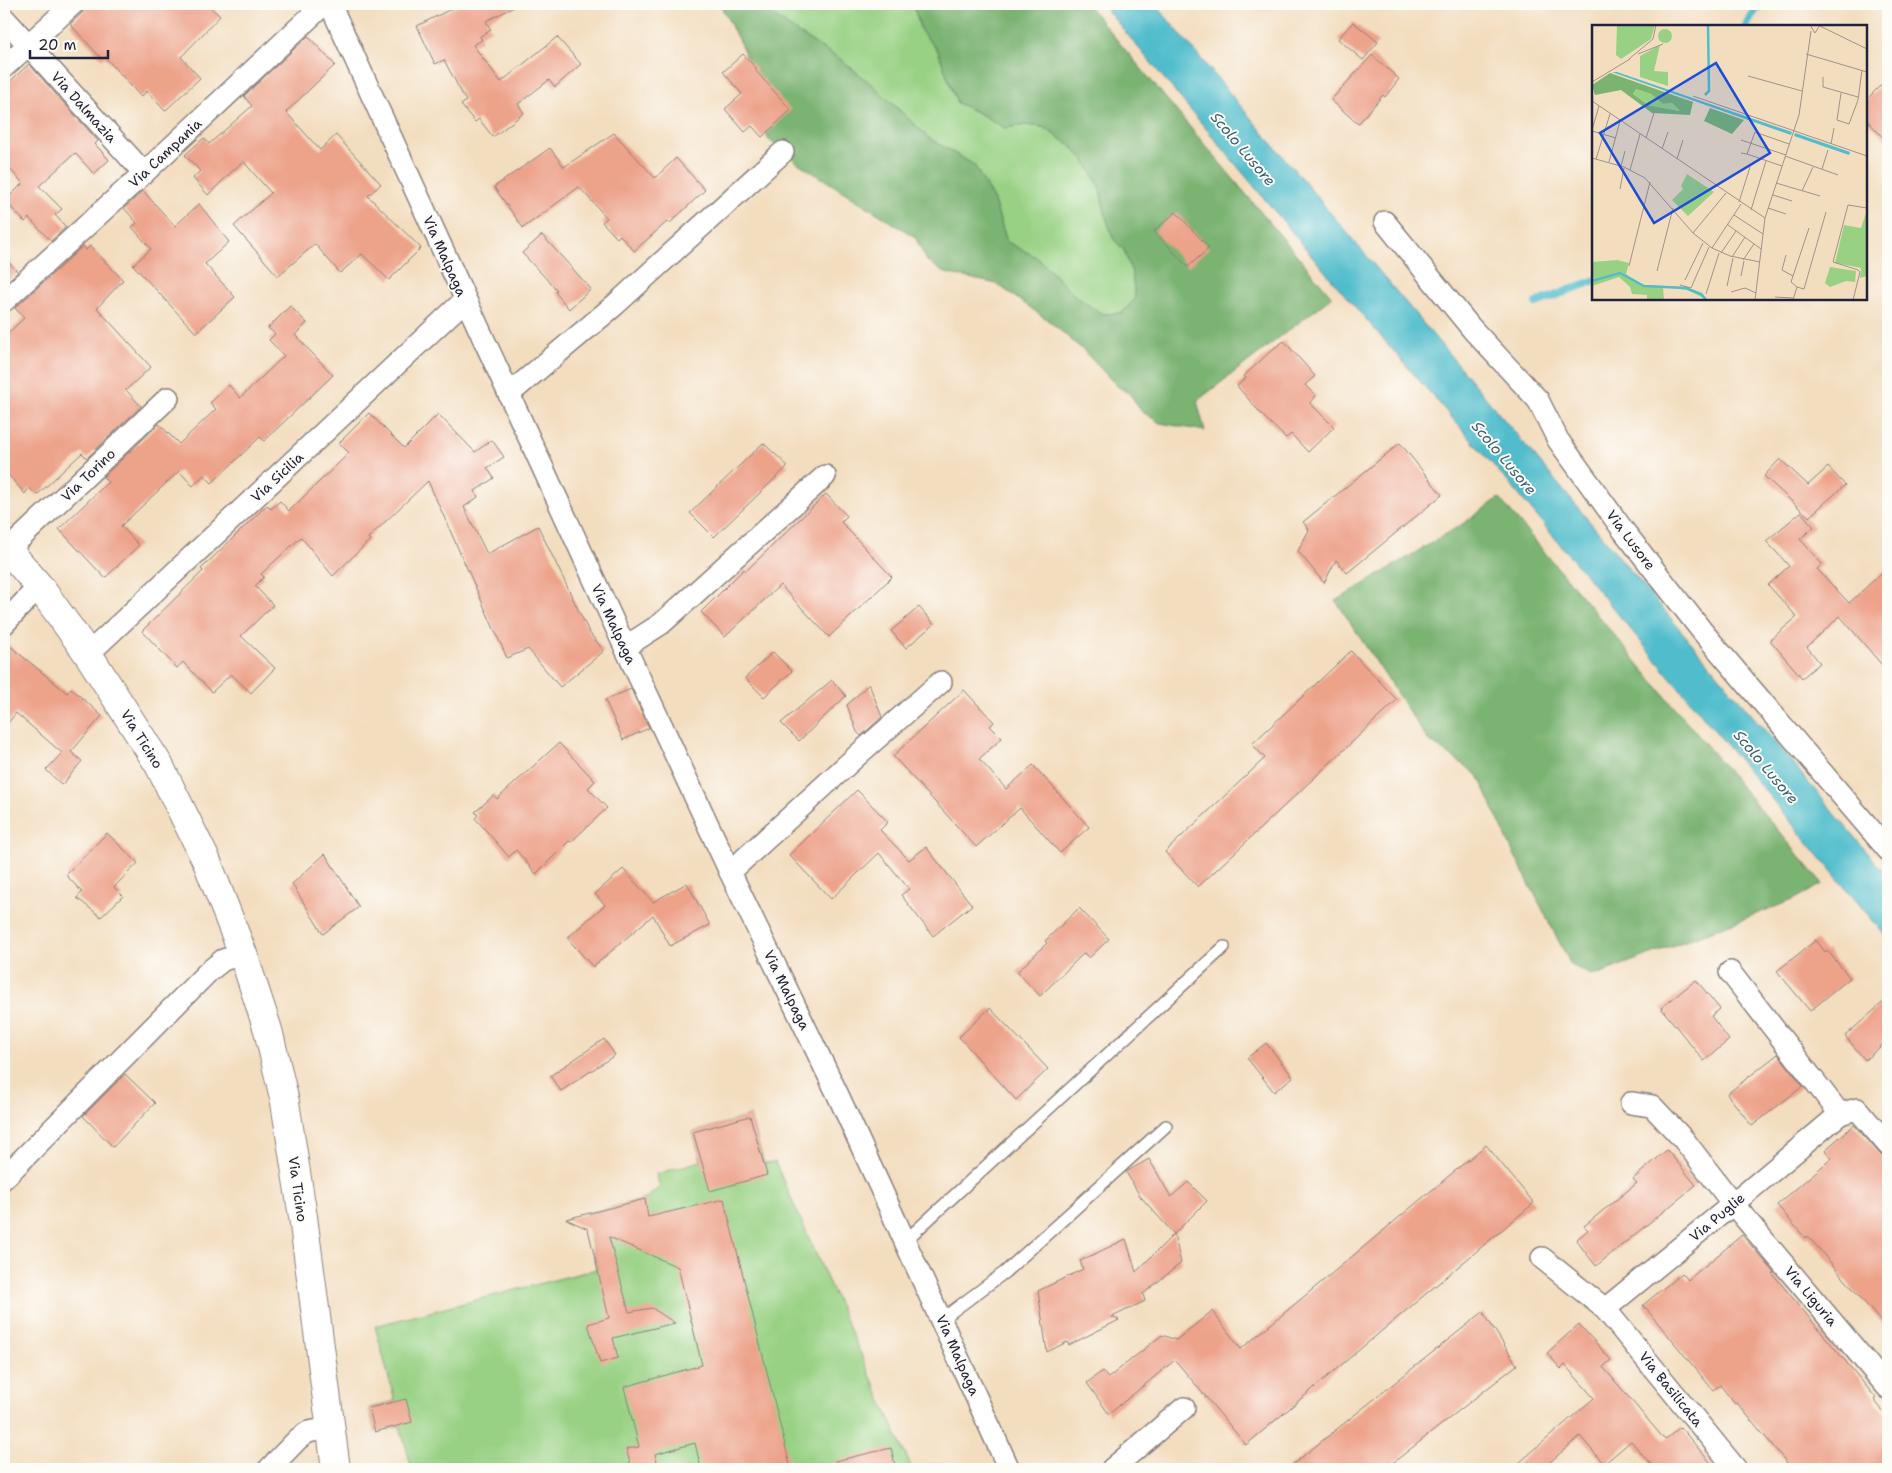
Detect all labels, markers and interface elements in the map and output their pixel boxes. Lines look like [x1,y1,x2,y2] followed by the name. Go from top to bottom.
[1592,25,1867,300] inset map
[30,28,108,60] scale bar
[38,35,77,55] text: 20 m
[47,68,121,147] street label: Via Dalmazia
[1206,108,1280,190] water label: Scolo Lusore
[125,114,205,191] street label: Via Campania
[419,213,471,300] street label: Via Malpaga
[1467,417,1541,499] water label: Scolo Lusore
[57,445,119,505] street label: Via Torino
[247,448,307,506] street label: Via Sicilia
[1603,506,1659,574] street label: Via Lusore
[588,581,641,667] street label: Via Malpaga
[117,706,167,772] street label: Via Ticino
[1729,726,1803,808] water label: Scolo Lusore
[760,947,814,1033] street label: Via Malpaga
[284,1155,312,1223] street label: Via Ticino
[1686,1189,1748,1245] street label: Via Puglie
[1781,1262,1841,1330] street label: Via Liguria
[932,1312,984,1399] street label: Via Malpaga
[1635,1348,1707,1430] street label: Via Basilicata

